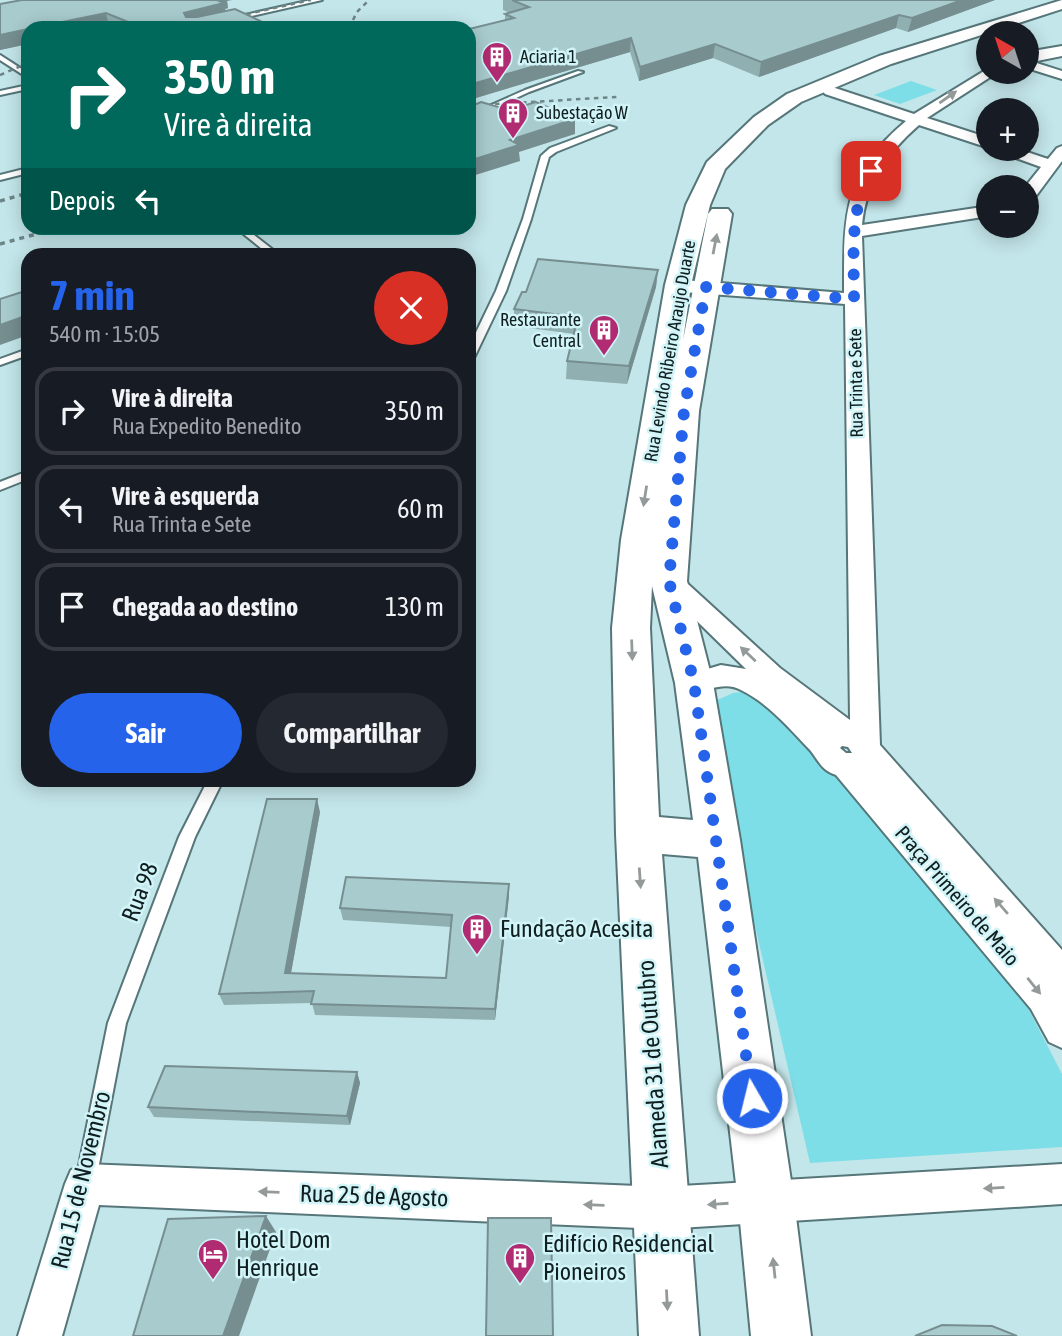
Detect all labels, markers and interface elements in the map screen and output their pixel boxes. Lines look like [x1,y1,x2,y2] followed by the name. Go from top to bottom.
[976,21,1040,84] north arrow
[976,21,1039,238] map controls
[480,40,514,84] building icon: Aciaria 1
[520,46,577,67] place label: Aciaria 1
[164,48,275,104] text: 350 m
[49,49,140,140] icon: right
[939,90,957,104] one-way arrow
[496,96,530,140] building icon: Subestação W
[976,98,1039,161] button: +
[536,102,628,123] place label: Subestação W
[164,106,313,143] text: Vire à direita
[841,141,901,201] pin
[852,152,890,190] icon: arrive
[976,175,1039,238] button: −
[129,182,167,220] icon: left
[49,186,115,216] text: Depois
[709,233,720,255] one-way arrow
[640,238,699,463] street label: Rua Levindo Ribeiro Araujo Duarte
[49,271,135,319] text: 7 min
[374,271,448,345] button: close
[500,309,581,351] place label: Restaurante Central
[587,313,621,357] building icon: Restaurante Central
[49,321,160,347] text: 540 m · 15:05
[844,328,867,438] street label: Rua Trinta e Sete
[112,383,233,413] text: Vire à direita
[53,392,91,430] icon: right
[385,396,444,426] text: 350 m
[112,413,302,439] text: Rua Expedito Benedito
[112,481,259,511] text: Vire à esquerda
[639,485,650,507] one-way arrow
[53,490,91,528] icon: left
[397,494,444,524] text: 60 m
[112,511,251,537] text: Rua Trinta e Sete
[53,588,91,626] icon: arrive
[112,592,298,622] text: Chegada ao destino
[385,592,444,622] text: 130 m
[626,640,637,662] one-way arrow
[740,647,757,663] one-way arrow
[49,693,242,773] button: Sair
[256,693,448,773] button: Compartilhar
[891,821,1025,970] street label: Praça Primeiro de Maio
[116,859,163,925] street label: Rua 98
[635,867,646,889] one-way arrow
[993,897,1009,915] one-way arrow
[460,912,494,956] building icon: Fundação Acesita
[500,915,653,942] place label: Fundação Acesita
[632,959,673,1169] street label: Alameda 31 de Outubro
[1027,976,1042,994] one-way arrow
[715,1061,789,1135] position arrow
[45,1088,116,1272] street label: Rua 15 de Novembro
[299,1179,449,1212] street label: Rua 25 de Agosto
[983,1183,1005,1194] one-way arrow
[258,1186,280,1197] one-way arrow
[707,1199,729,1210] one-way arrow
[583,1200,605,1211] one-way arrow
[236,1226,330,1281] place label: Hotel Dom Henrique
[543,1230,715,1285] place label: Edifício Residencial Pioneiros
[196,1237,230,1281] hotel icon: Hotel Dom Henrique
[503,1241,537,1285] building icon: Edifício Residencial Pioneiros
[768,1257,779,1279] one-way arrow
[662,1290,673,1312] one-way arrow

